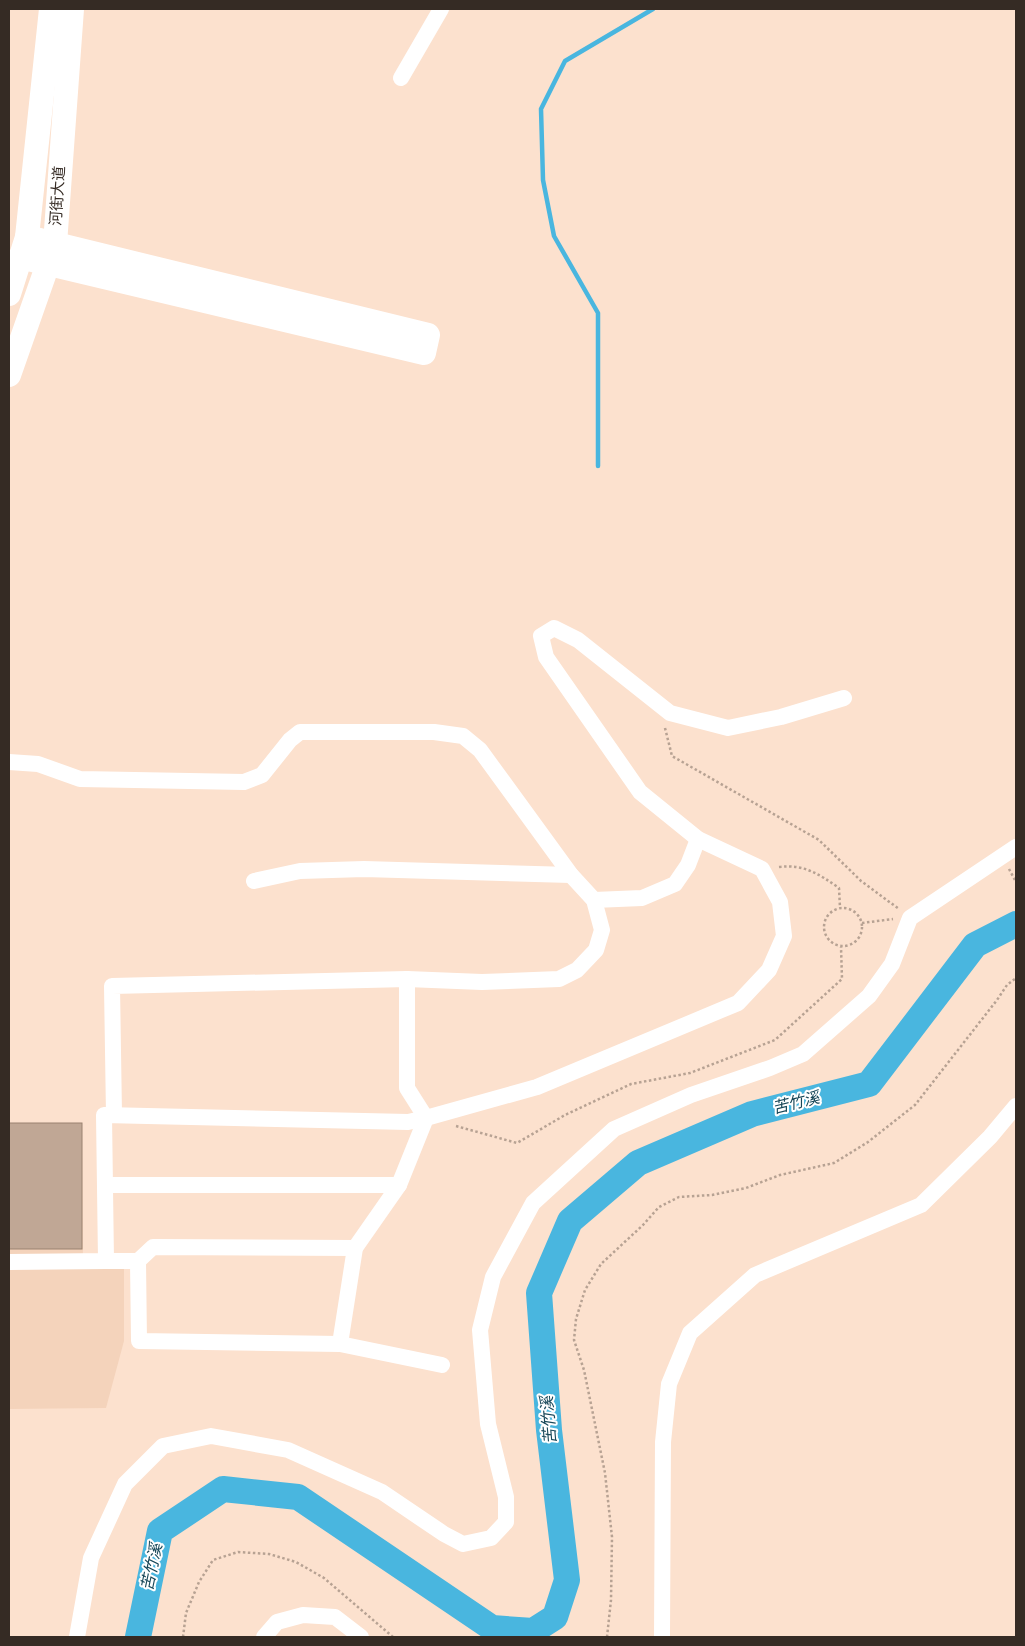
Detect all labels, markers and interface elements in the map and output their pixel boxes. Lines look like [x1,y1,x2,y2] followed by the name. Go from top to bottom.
[45,165,71,227] street label: 河街大道
[770,1086,824,1119] water label: 苦竹溪
[536,1393,562,1445] water label: 苦竹溪
[136,1539,168,1593] water label: 苦竹溪

